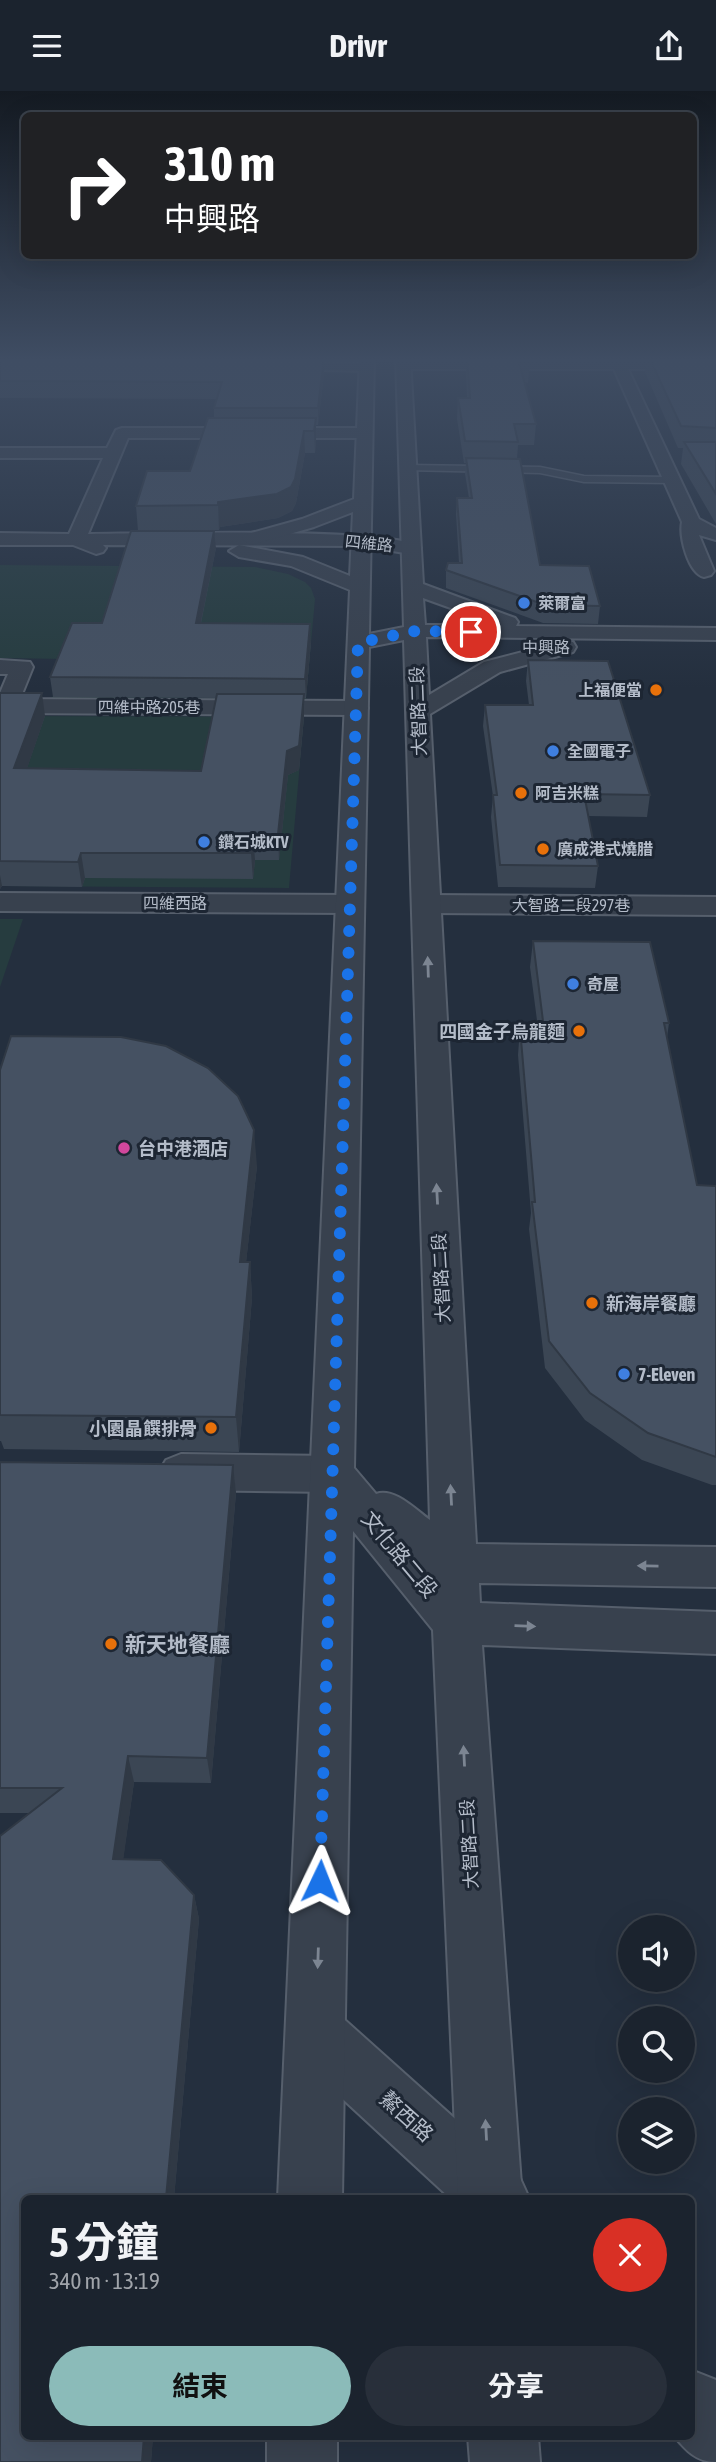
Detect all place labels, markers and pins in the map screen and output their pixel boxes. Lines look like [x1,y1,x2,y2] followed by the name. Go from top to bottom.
[538,594,586,612] place label: 萊爾富
[516,595,532,611] marker: 萊爾富
[441,602,501,662] pin
[578,681,642,699] place label: 上福便當
[648,682,664,698] marker: 上福便當
[567,742,631,760] place label: 全國電子
[545,743,561,759] marker: 全國電子
[535,784,599,802] place label: 阿吉米糕
[513,785,529,801] marker: 阿吉米糕
[218,833,289,851] place label: 鑽石城KTV
[196,834,212,850] marker: 鑽石城KTV
[557,840,653,858] place label: 廣成港式燒腊
[535,841,551,857] marker: 廣成港式燒腊
[587,975,619,993] place label: 奇屋
[565,976,581,992] marker: 奇屋
[439,1021,565,1042] place label: 四國金子烏龍麵
[571,1023,587,1039] marker: 四國金子烏龍麵
[138,1138,228,1159] place label: 台中港酒店
[116,1140,132,1156] marker: 台中港酒店
[606,1293,696,1314] place label: 新海岸餐廳
[584,1295,600,1311] marker: 新海岸餐廳
[638,1364,696,1385] place label: 7-Eleven
[616,1366,632,1382] marker: 7-Eleven
[89,1418,197,1439] place label: 小園晶饌排骨
[203,1420,219,1436] marker: 小園晶饌排骨
[125,1632,230,1656] place label: 新天地餐廳
[103,1636,119,1652] marker: 新天地餐廳

